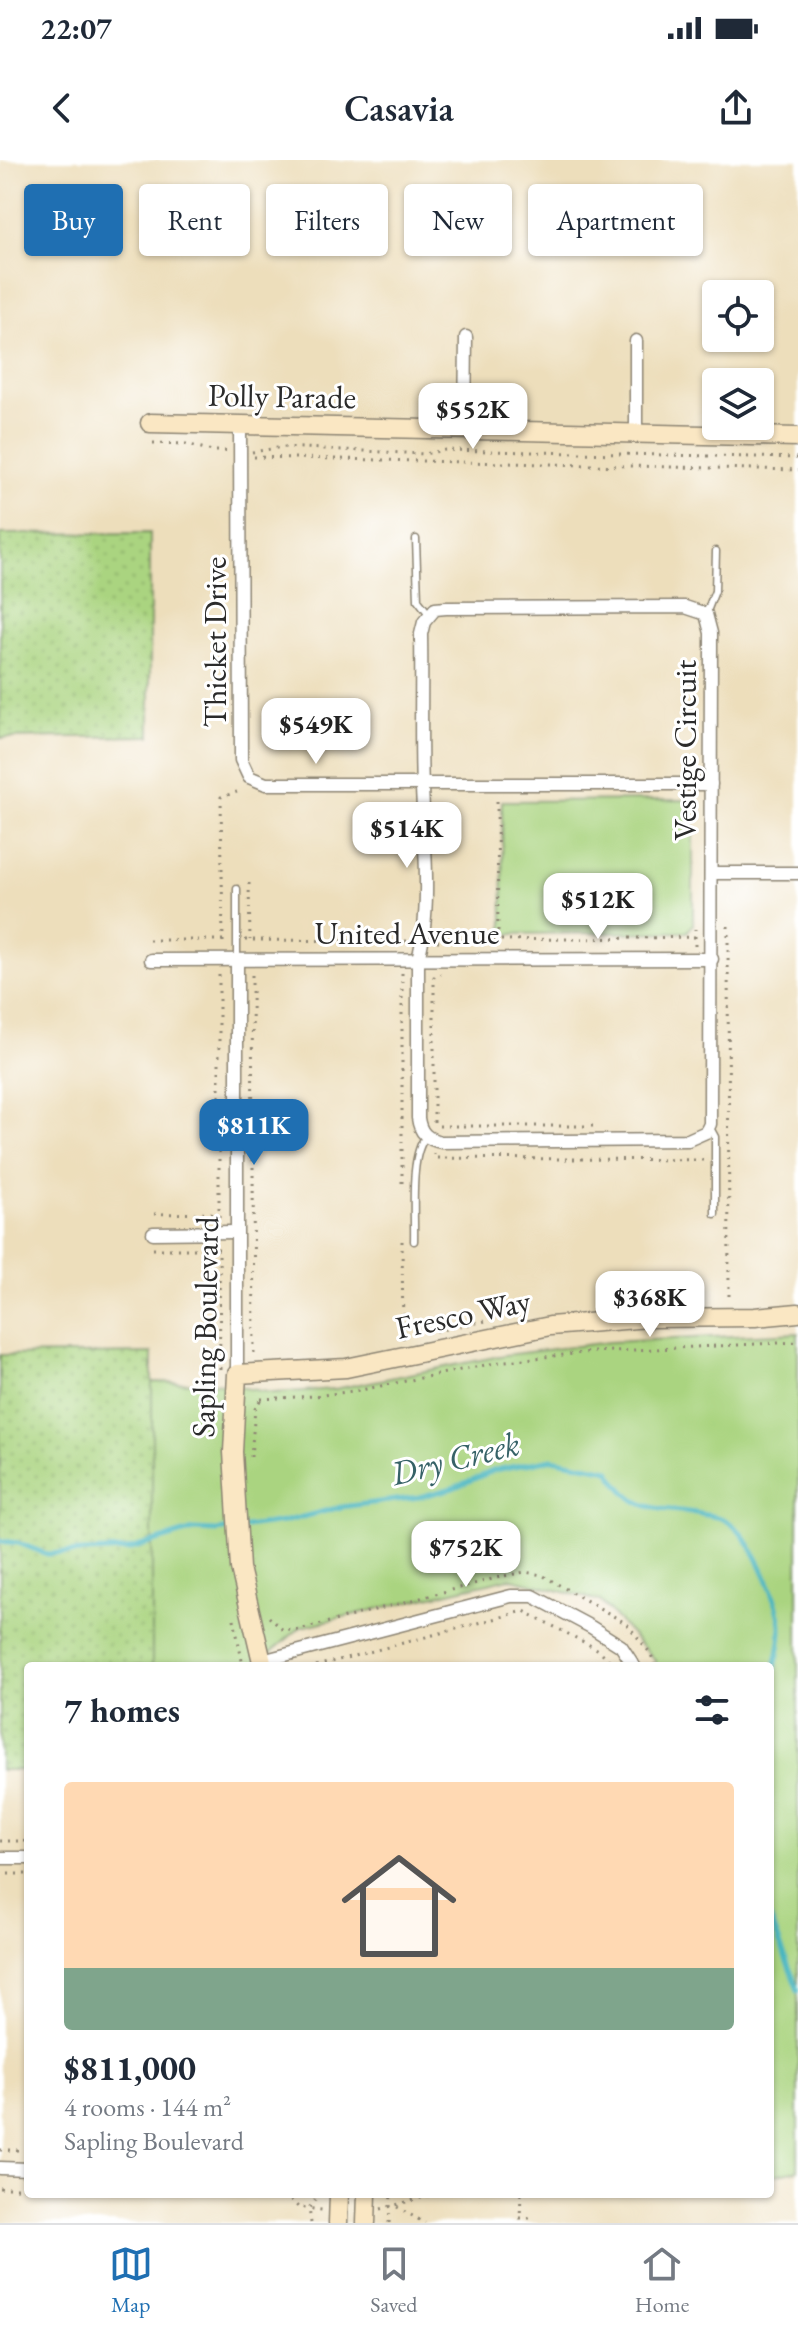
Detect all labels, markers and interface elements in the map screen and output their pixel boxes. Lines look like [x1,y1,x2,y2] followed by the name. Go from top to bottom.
[40,9,112,48] text: 22:07
[344,85,454,132] text: Casavia
[40,86,84,130] icon: back
[714,86,758,130] icon: share
[24,184,123,256] chip: Buy
[139,184,250,256] chip: Rent
[266,184,388,256] chip: Filters
[404,184,512,256] chip: New
[528,184,703,256] chip: Apartment
[702,280,774,440] map controls
[702,280,774,352] button: locate
[702,368,774,440] button: layers
[208,374,356,418] street label: Polly Parade
[417,383,529,451] pin: $552K
[436,392,510,426] text: $552K
[194,556,236,728] street label: Thicket Drive
[664,660,706,840] street label: Vestige Circuit
[260,698,372,766] pin: $549K
[279,707,353,741] text: $549K
[351,802,463,870] pin: $514K
[370,811,444,845] text: $514K
[542,873,654,941] pin: $512K
[561,882,635,916] text: $512K
[315,912,500,954] street label: United Avenue
[198,1099,310,1167] pin: $811K
[217,1108,291,1142] text: $811K
[182,1215,228,1438] street label: Sapling Boulevard
[594,1271,706,1339] pin: $368K
[392,1279,535,1349] street label: Fresco Way
[613,1280,687,1314] text: $368K
[385,1421,524,1495] water label: Dry Creek
[410,1521,522,1589] pin: $752K
[429,1530,503,1564] text: $752K
[64,1688,180,1732] text: 7 homes
[690,1688,734,1732] icon: filters
[327,1834,471,1978] icon: home
[64,2046,196,2090] text: $811,000
[64,2090,231,2124] text: 4 rooms · 144 m²
[64,2124,244,2158] text: Sapling Boulevard
[109,2242,153,2319] tab: Map
[370,2242,417,2319] tab: Saved
[635,2242,689,2319] tab: Home

